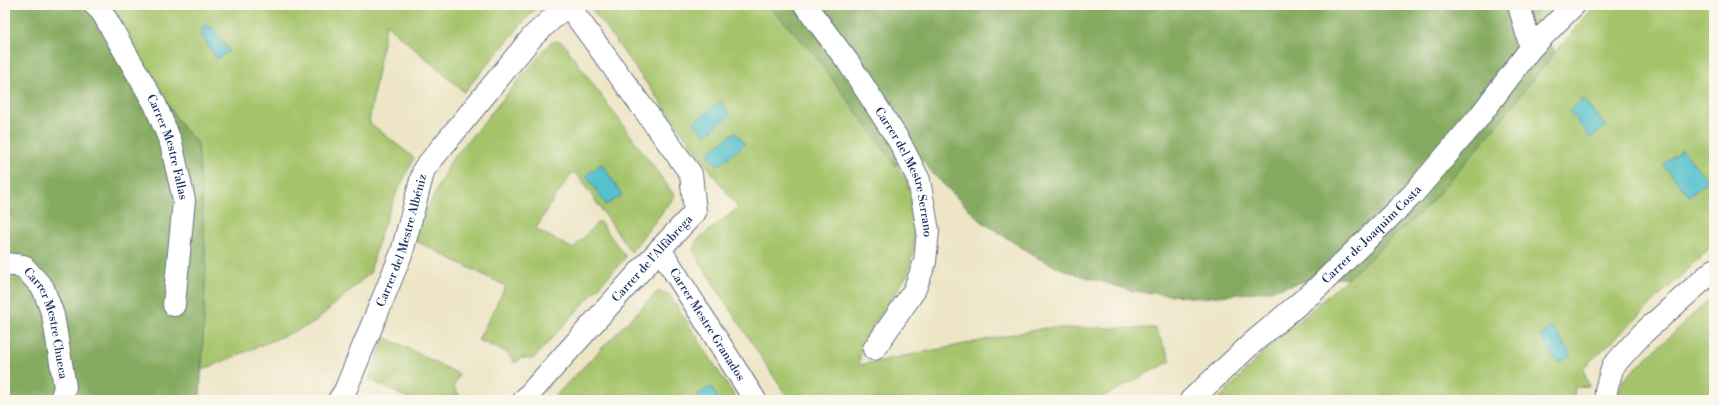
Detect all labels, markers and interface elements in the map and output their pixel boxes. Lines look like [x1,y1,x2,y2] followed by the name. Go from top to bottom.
[143,92,191,201] street label: Carrer Mestre Fallas
[871,105,935,238] street label: Carrer del Mestre Serrano
[373,172,430,309] street label: Carrer del Mestre Albéniz
[1319,182,1426,287] street label: Carrer de Joaquim Costa
[609,211,697,305] street label: Carrer de l'Alfàbrega
[20,265,71,381] street label: Carrer Mestre Chueca
[666,265,748,384] street label: Carrer Mestre Granados

